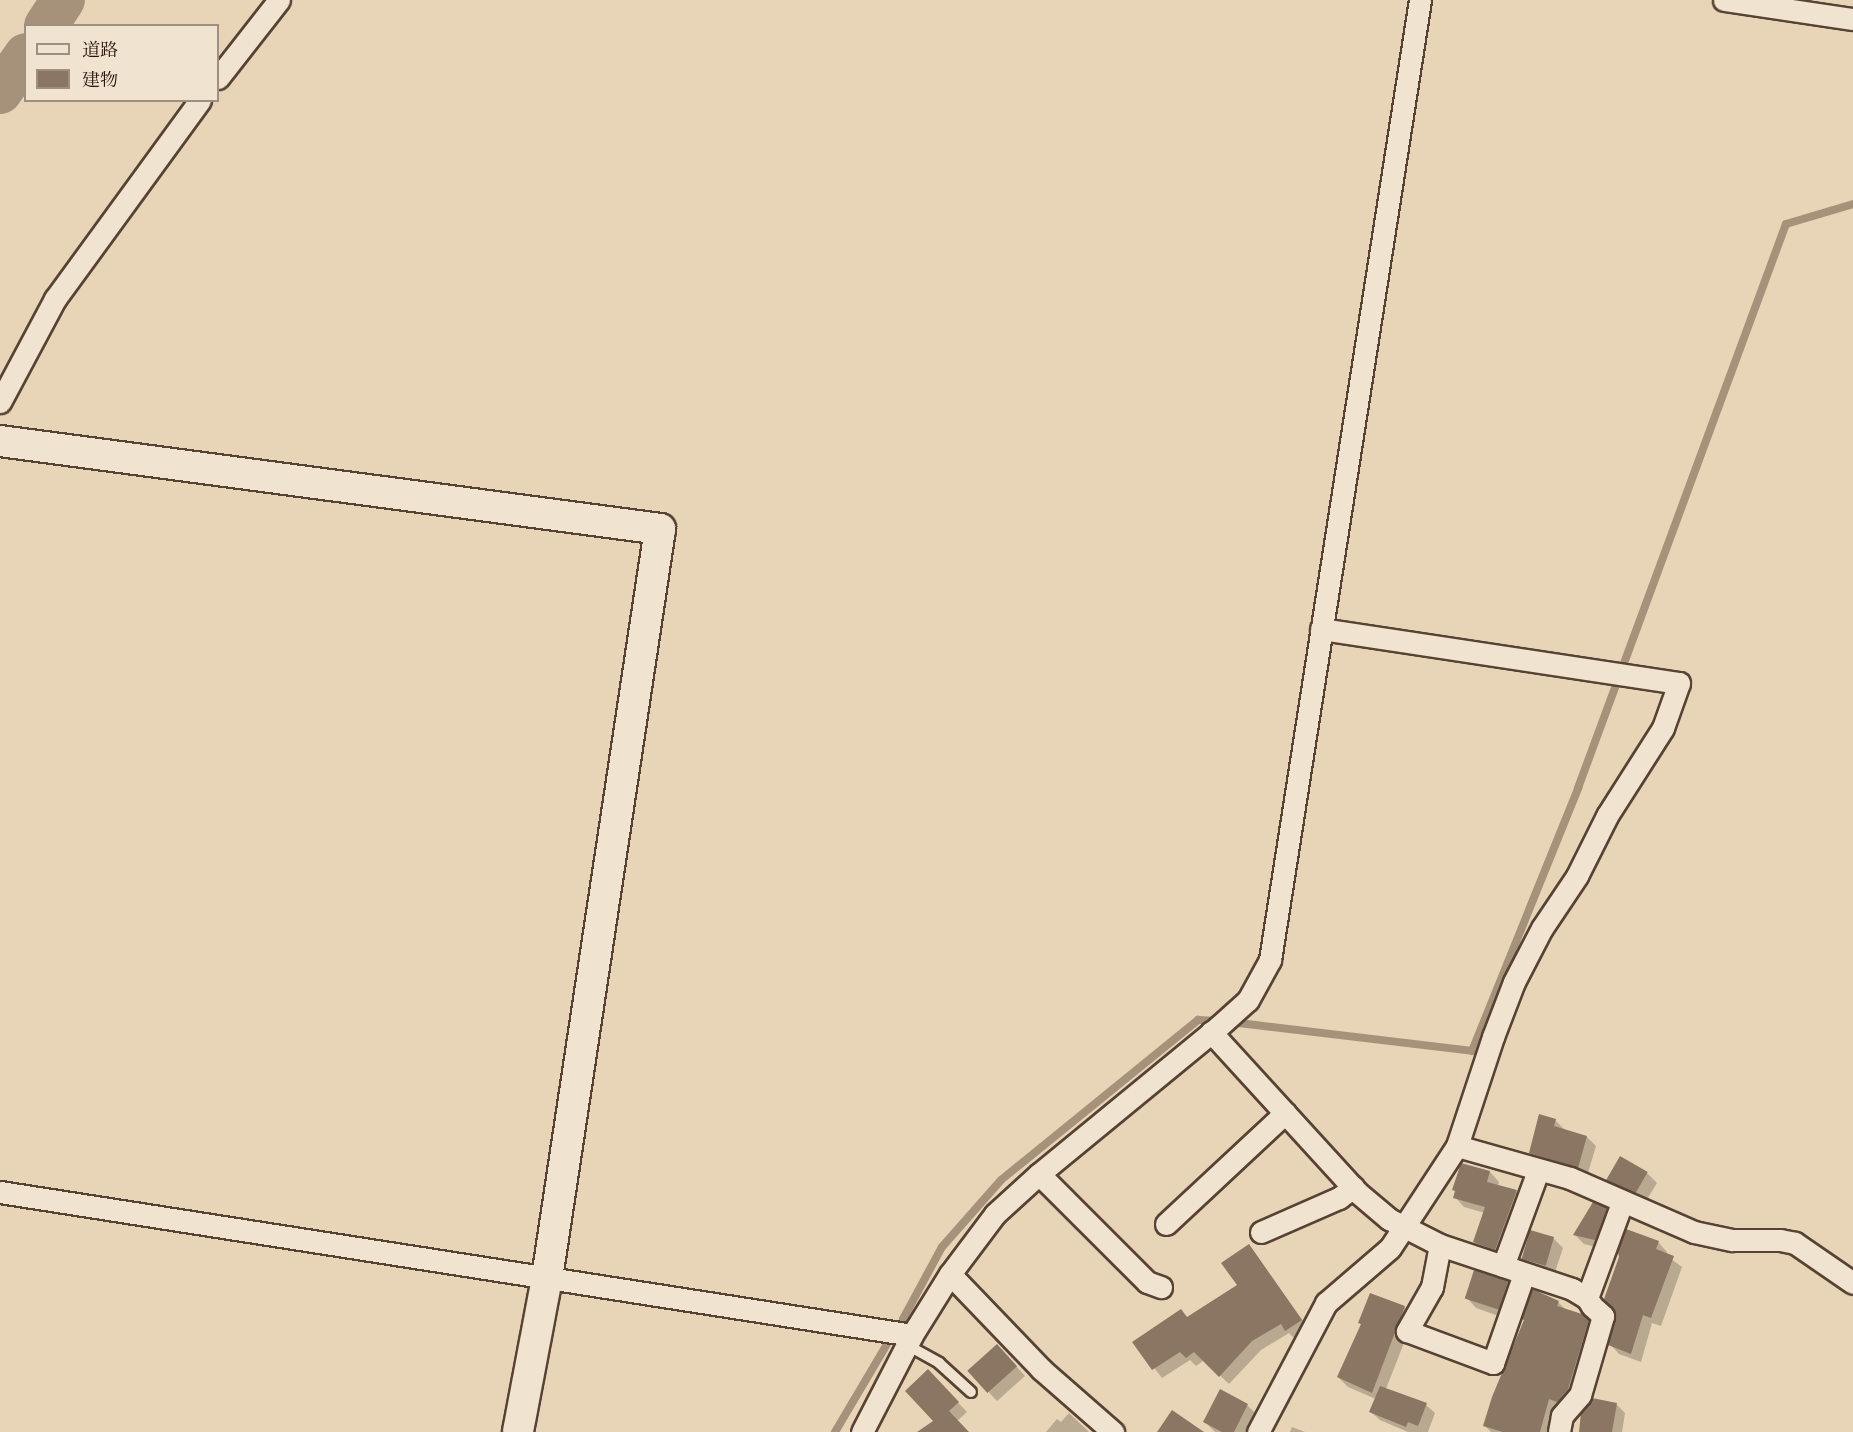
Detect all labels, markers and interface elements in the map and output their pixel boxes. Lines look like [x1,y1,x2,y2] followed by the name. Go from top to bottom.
[24,24,219,102] legend
[82,39,118,64] text: 道路
[82,69,118,94] text: 建物

